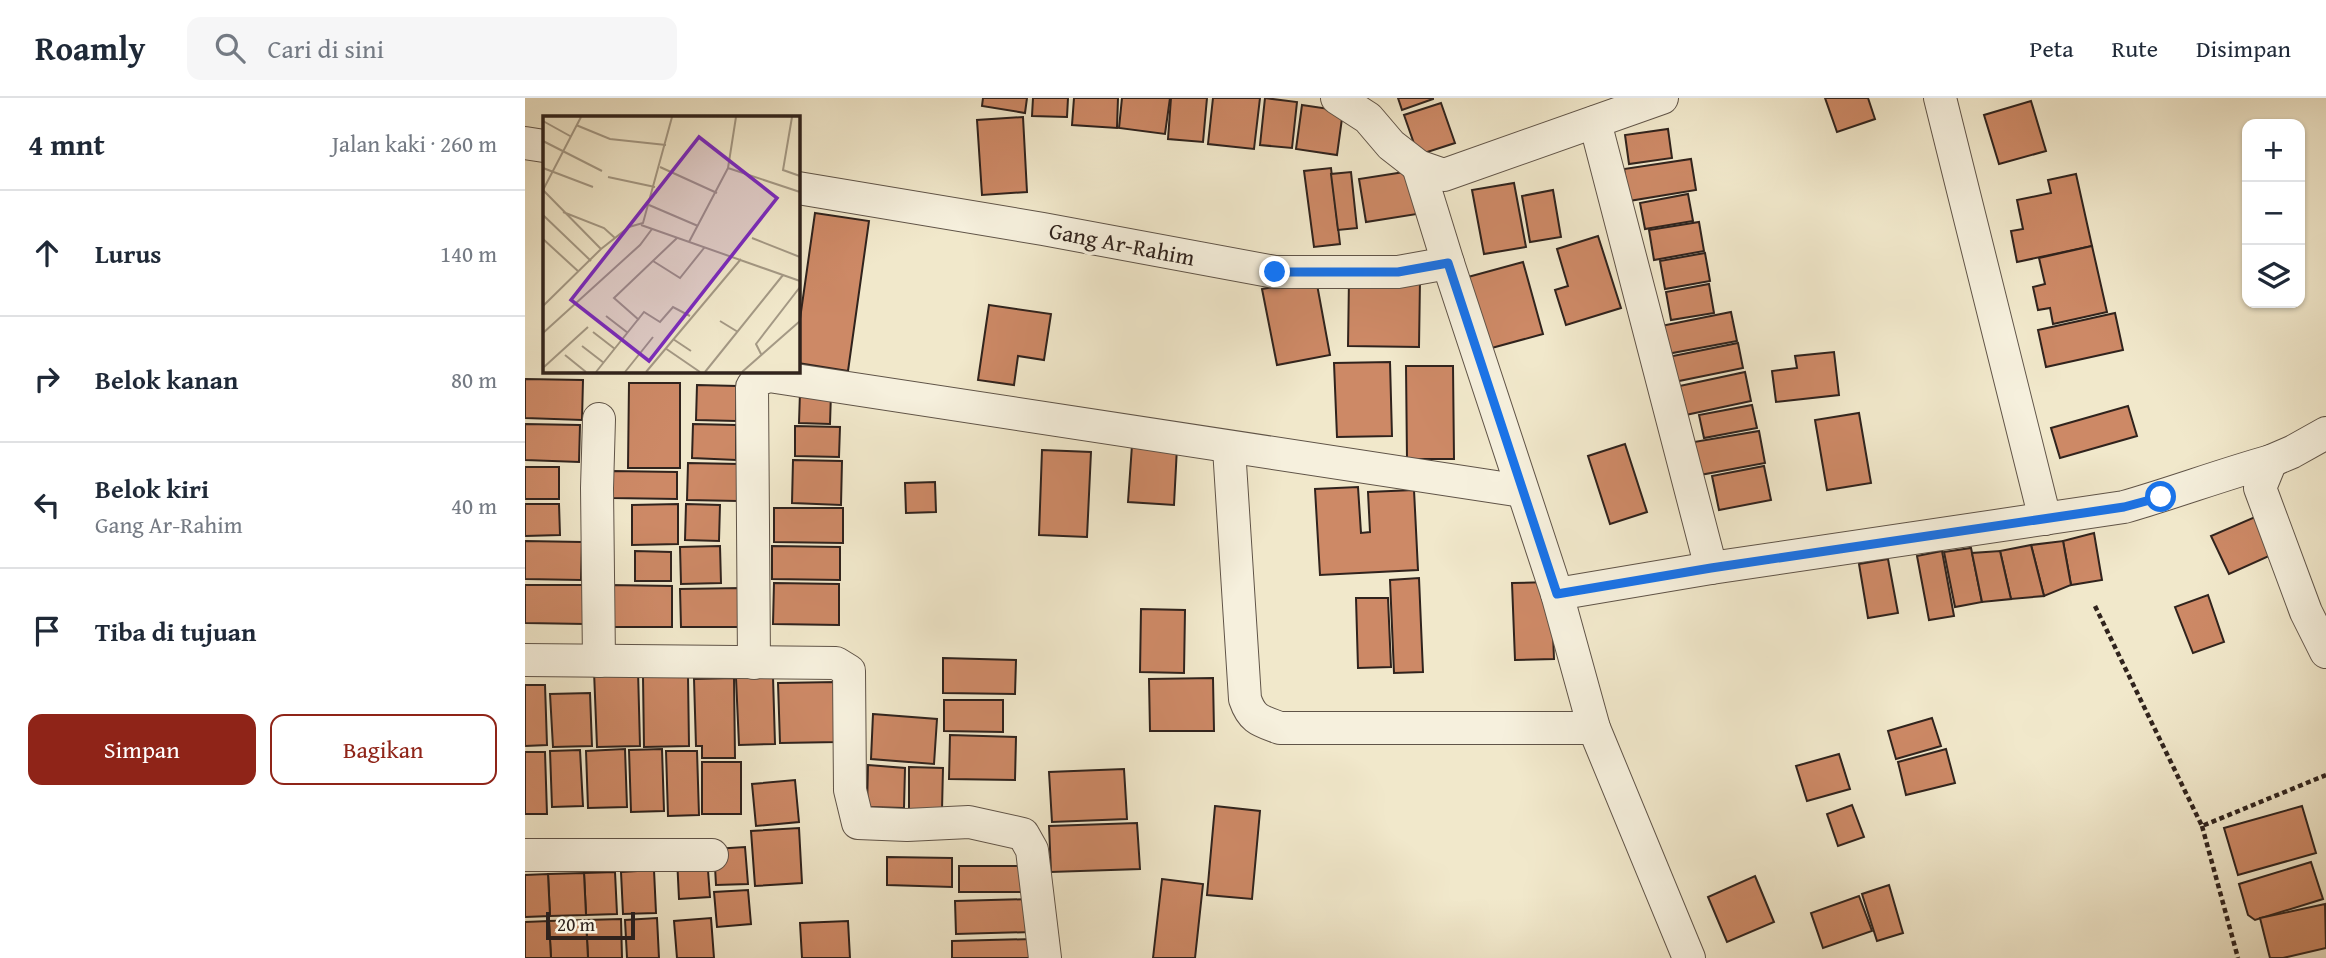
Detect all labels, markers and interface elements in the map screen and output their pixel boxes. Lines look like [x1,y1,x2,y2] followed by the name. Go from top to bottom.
[187,17,677,80] search box
[35,24,145,72] text: Roamly
[211,29,249,67] icon: search
[267,29,384,68] text: Cari di sini
[2030,31,2073,66] text: Peta
[2111,31,2158,66] text: Rute
[2196,31,2291,66] text: Disimpan
[543,116,800,373] inset map
[2242,119,2305,308] map controls
[2242,119,2305,182] button: +
[28,122,105,166] text: 4 mnt
[332,127,497,160] text: Jalan kaki · 260 m
[2242,182,2305,245] button: −
[1047,213,1198,274] street label: Gang Ar-Rahim
[28,234,66,272] icon: ahead
[95,234,161,273] text: Lurus
[440,237,497,270] text: 140 m
[2242,245,2305,308] button: layers
[1259,256,1290,287] route end
[28,360,66,398] icon: right
[95,360,238,399] text: Belok kanan
[451,363,497,396] text: 80 m
[95,469,209,508] text: Belok kiri
[2145,481,2176,512] route start
[28,486,66,524] icon: left
[451,489,497,522] text: 40 m
[95,508,242,541] text: Gang Ar-Rahim
[28,612,66,650] icon: arrive
[95,612,256,651] text: Tiba di tujuan
[28,714,256,785] button: Simpan
[270,714,497,785] button: Bagikan
[546,909,635,941] scale bar
[557,910,595,938] text: 20 m

